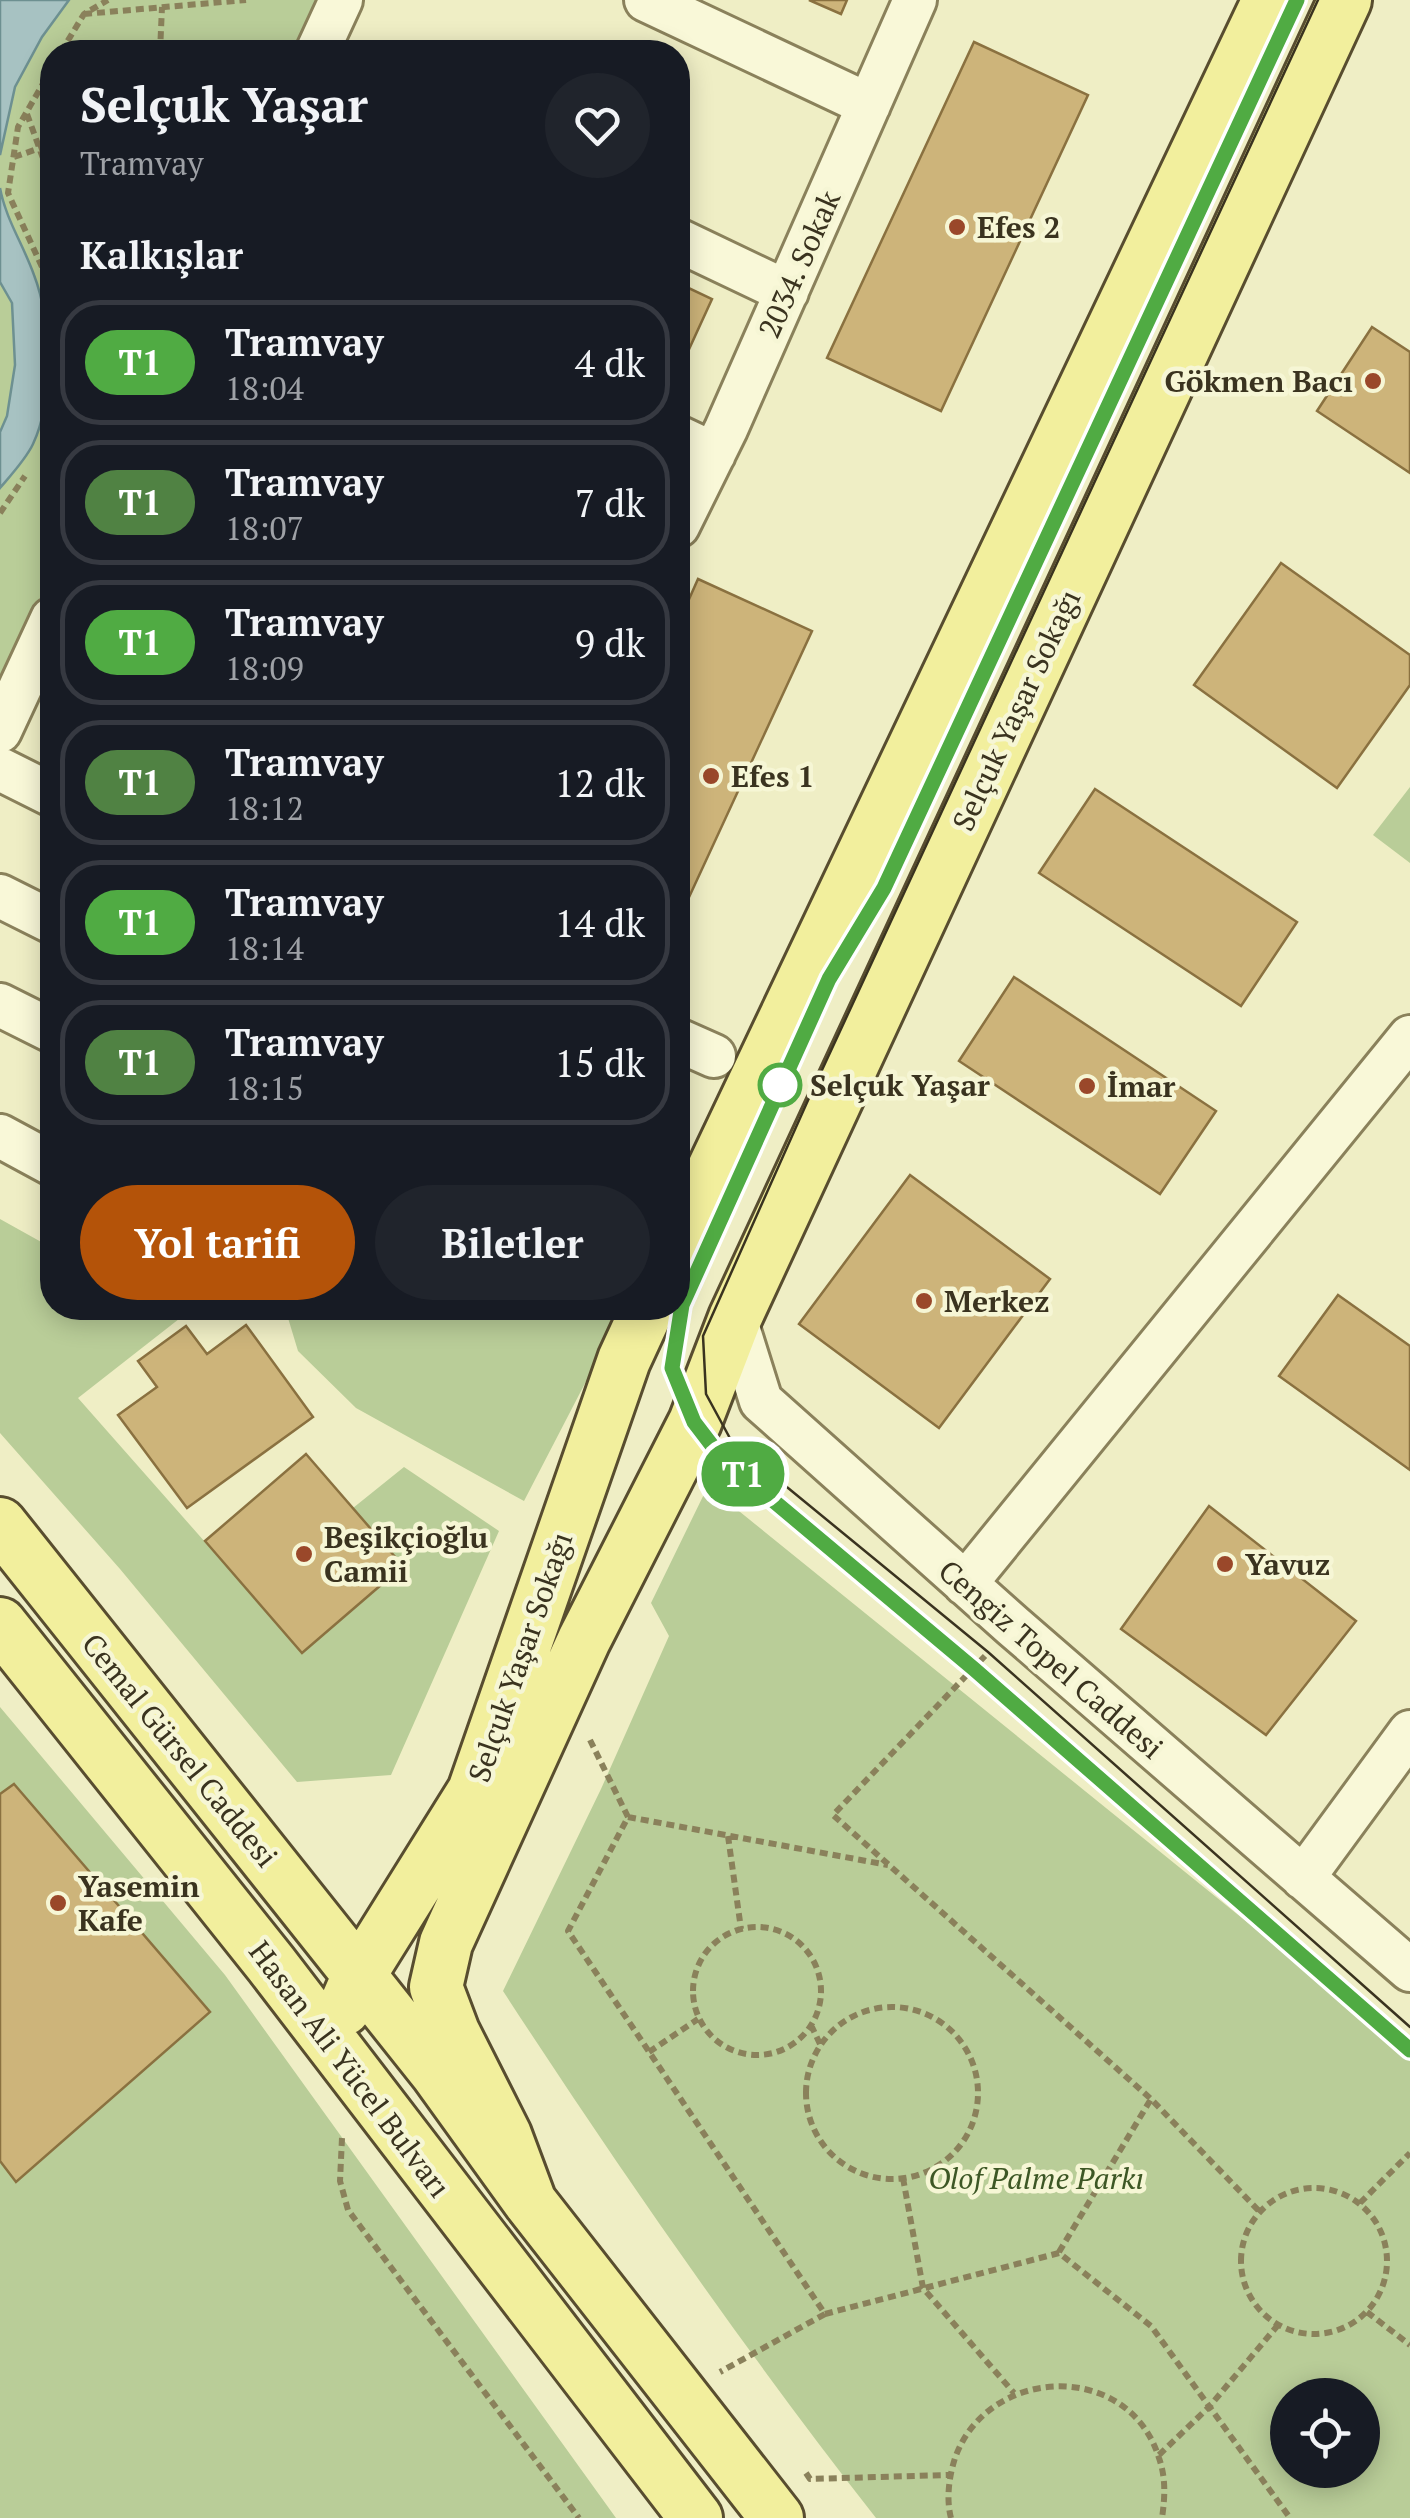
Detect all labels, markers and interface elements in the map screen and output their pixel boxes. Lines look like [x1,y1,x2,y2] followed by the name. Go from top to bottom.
[80,72,368,136] text: Selçuk Yaşar
[545,73,650,178] button: heart
[80,142,203,184] text: Tramvay
[749,184,849,344] street label: 2034. Sokak
[977,207,1061,247] place label: Efes 2
[946,216,968,238] marker: Efes 2
[80,230,243,280] text: Kalkışlar
[225,317,384,367] text: Tramvay
[575,338,645,388] text: 4 dk
[118,339,162,385] text: T1
[1165,361,1353,401] place label: Gökmen Bacı
[225,367,304,409] text: 18:04
[1362,370,1384,392] marker: Gökmen Bacı
[225,457,384,507] text: Tramvay
[575,478,645,528] text: 7 dk
[118,479,162,525] text: T1
[225,507,304,549] text: 18:07
[943,583,1089,837] street label: Selçuk Yaşar Sokağı
[225,597,384,647] text: Tramvay
[575,618,645,668] text: 9 dk
[118,619,162,665] text: T1
[225,647,304,689] text: 18:09
[225,737,384,787] text: Tramvay
[731,756,815,796] place label: Efes 1
[555,758,645,808] text: 12 dk
[118,759,162,805] text: T1
[700,765,722,787] marker: Efes 1
[225,787,304,829] text: 18:12
[225,877,384,927] text: Tramvay
[555,898,645,948] text: 14 dk
[118,899,162,945] text: T1
[225,927,304,969] text: 18:14
[225,1017,384,1067] text: Tramvay
[555,1038,645,1088] text: 15 dk
[118,1039,162,1085] text: T1
[759,1064,801,1106] marker: Selçuk Yaşar
[810,1065,990,1105] place label: Selçuk Yaşar
[1107,1066,1176,1106] place label: İmar
[225,1067,304,1109] text: 18:15
[1076,1075,1098,1097] marker: İmar
[80,1185,355,1300] button: Yol tarifi
[375,1185,650,1300] button: Biletler
[944,1281,1049,1321] place label: Merkez
[913,1290,935,1312] marker: Merkez
[698,1442,788,1506] line badge: T1
[721,1451,765,1497] text: T1
[324,1517,489,1591] place label: Beşikçioğlu Camii
[458,1527,582,1787] street label: Selçuk Yaşar Sokağı
[293,1543,315,1565] marker: Beşikçioğlu Camii
[1245,1544,1330,1584] place label: Yavuz
[930,1550,1172,1768] street label: Cengiz Topel Caddesi
[1214,1553,1236,1575] marker: Yavuz
[73,1625,287,1875] street label: Cemal Gürsel Caddesi
[78,1866,200,1940] place label: Yasemin Kafe
[47,1892,69,1914] marker: Yasemin Kafe
[240,1933,460,2205] street label: Hasan Ali Yücel Bulvarı
[928,2158,1144,2198] park label: Olof Palme Parkı
[1270,2378,1380,2488] map controls
[1270,2378,1380,2488] button: locate

